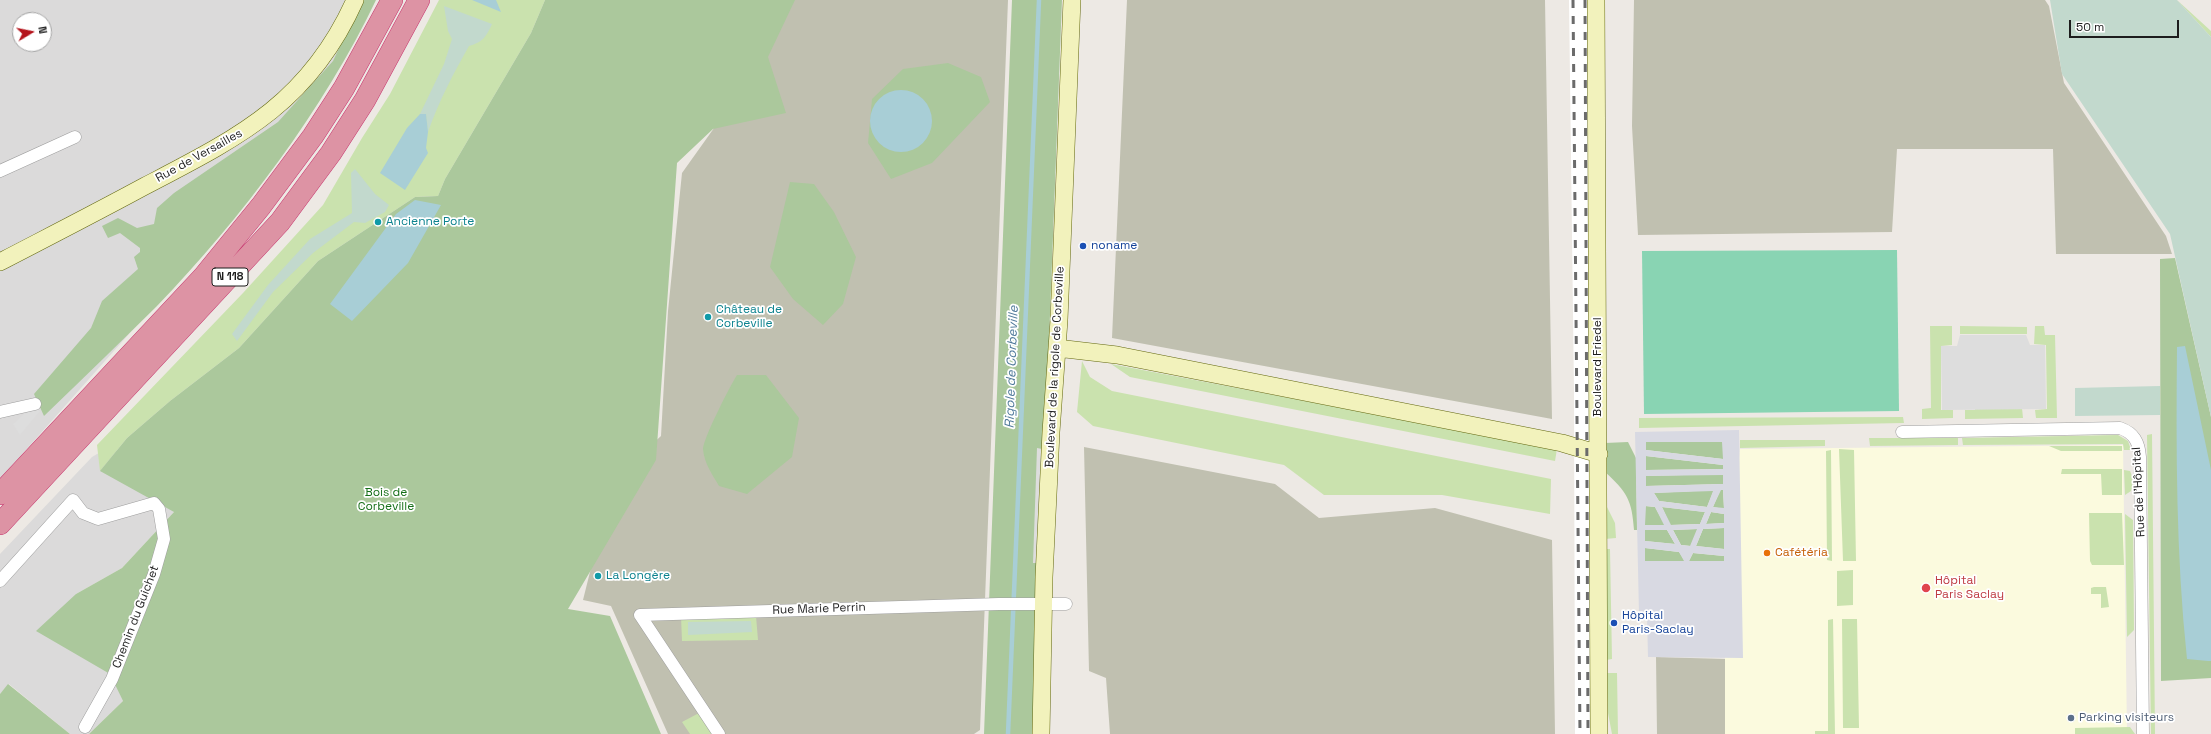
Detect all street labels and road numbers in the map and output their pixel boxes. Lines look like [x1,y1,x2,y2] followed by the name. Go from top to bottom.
[153,126,245,186] street label: Rue de Versailles
[1043,266,1067,468] street label: Boulevard de la rigole de Corbeville
[212,268,248,286] road number: N 118
[1591,317,1605,417] street label: Boulevard Friedel
[2129,447,2149,537] street label: Rue de l'Hôpital
[110,563,162,671] street label: Chemin du Guichet
[772,600,866,618] street label: Rue Marie Perrin

